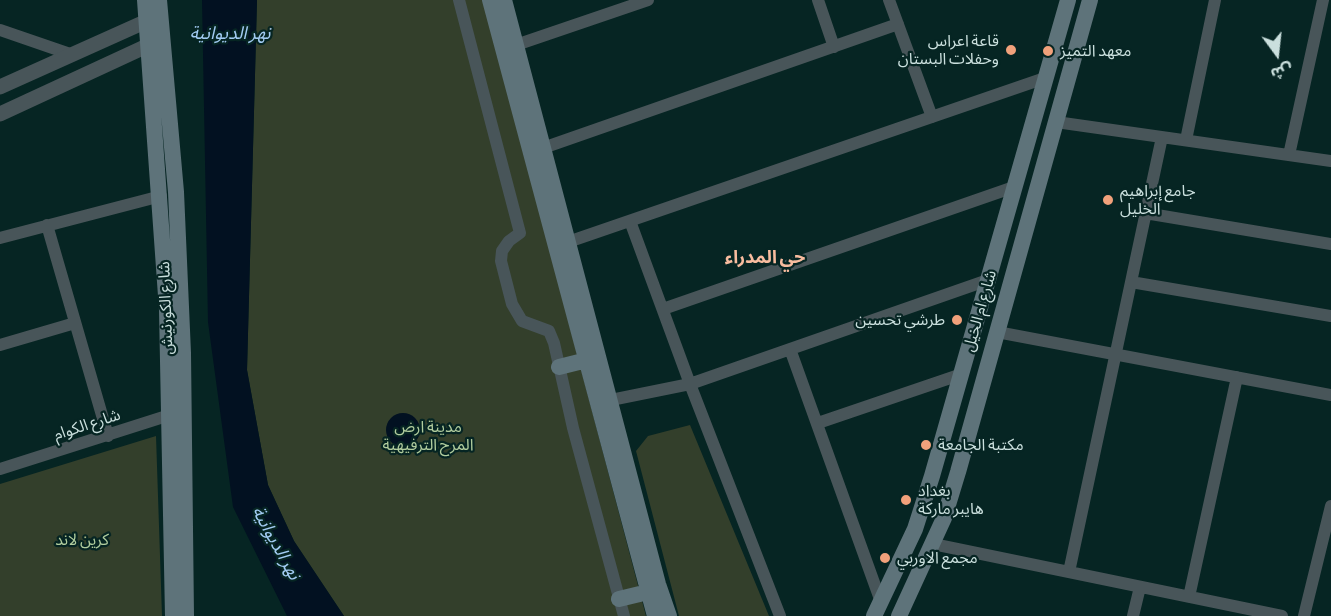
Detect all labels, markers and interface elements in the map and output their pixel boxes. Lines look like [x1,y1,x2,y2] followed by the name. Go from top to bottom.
[190,23,270,45] water label: نهر الديوانية
[1247,24,1307,84] north arrow
[898,31,999,69] place label: قاعة اعراس وحفلات البستان
[1060,41,1131,61] place label: معهد التميز
[1004,43,1018,57] marker: قاعة اعراس وحفلات البستان
[1041,44,1055,58] marker: معهد التميز
[1269,61,1294,82] text: ش
[1120,181,1196,219] place label: جامع إبراهيم الخليل
[1101,193,1115,207] marker: جامع إبراهيم الخليل
[725,247,805,269] district label: حي المدراء
[155,261,177,355] street label: شارع الكورنيش
[959,268,1001,354] street label: شارع ام الخيل
[855,310,945,330] place label: طرشي تحسين
[950,313,964,327] marker: طرشي تحسين
[51,405,123,445] street label: شارع الكوام
[382,417,474,455] park label: مدينة ارض المرح الترفيهية
[938,435,1024,455] place label: مكتبة الجامعة
[919,438,933,452] marker: مكتبة الجامعة
[918,481,984,519] place label: بغداد هايبر ماركة
[899,493,913,507] marker: بغداد هايبر ماركة
[247,502,305,584] water label: نهر الديوانية
[55,530,109,550] park label: كرين لاند
[897,548,978,568] place label: مجمع الاوربي
[878,551,892,565] marker: مجمع الاوربي

